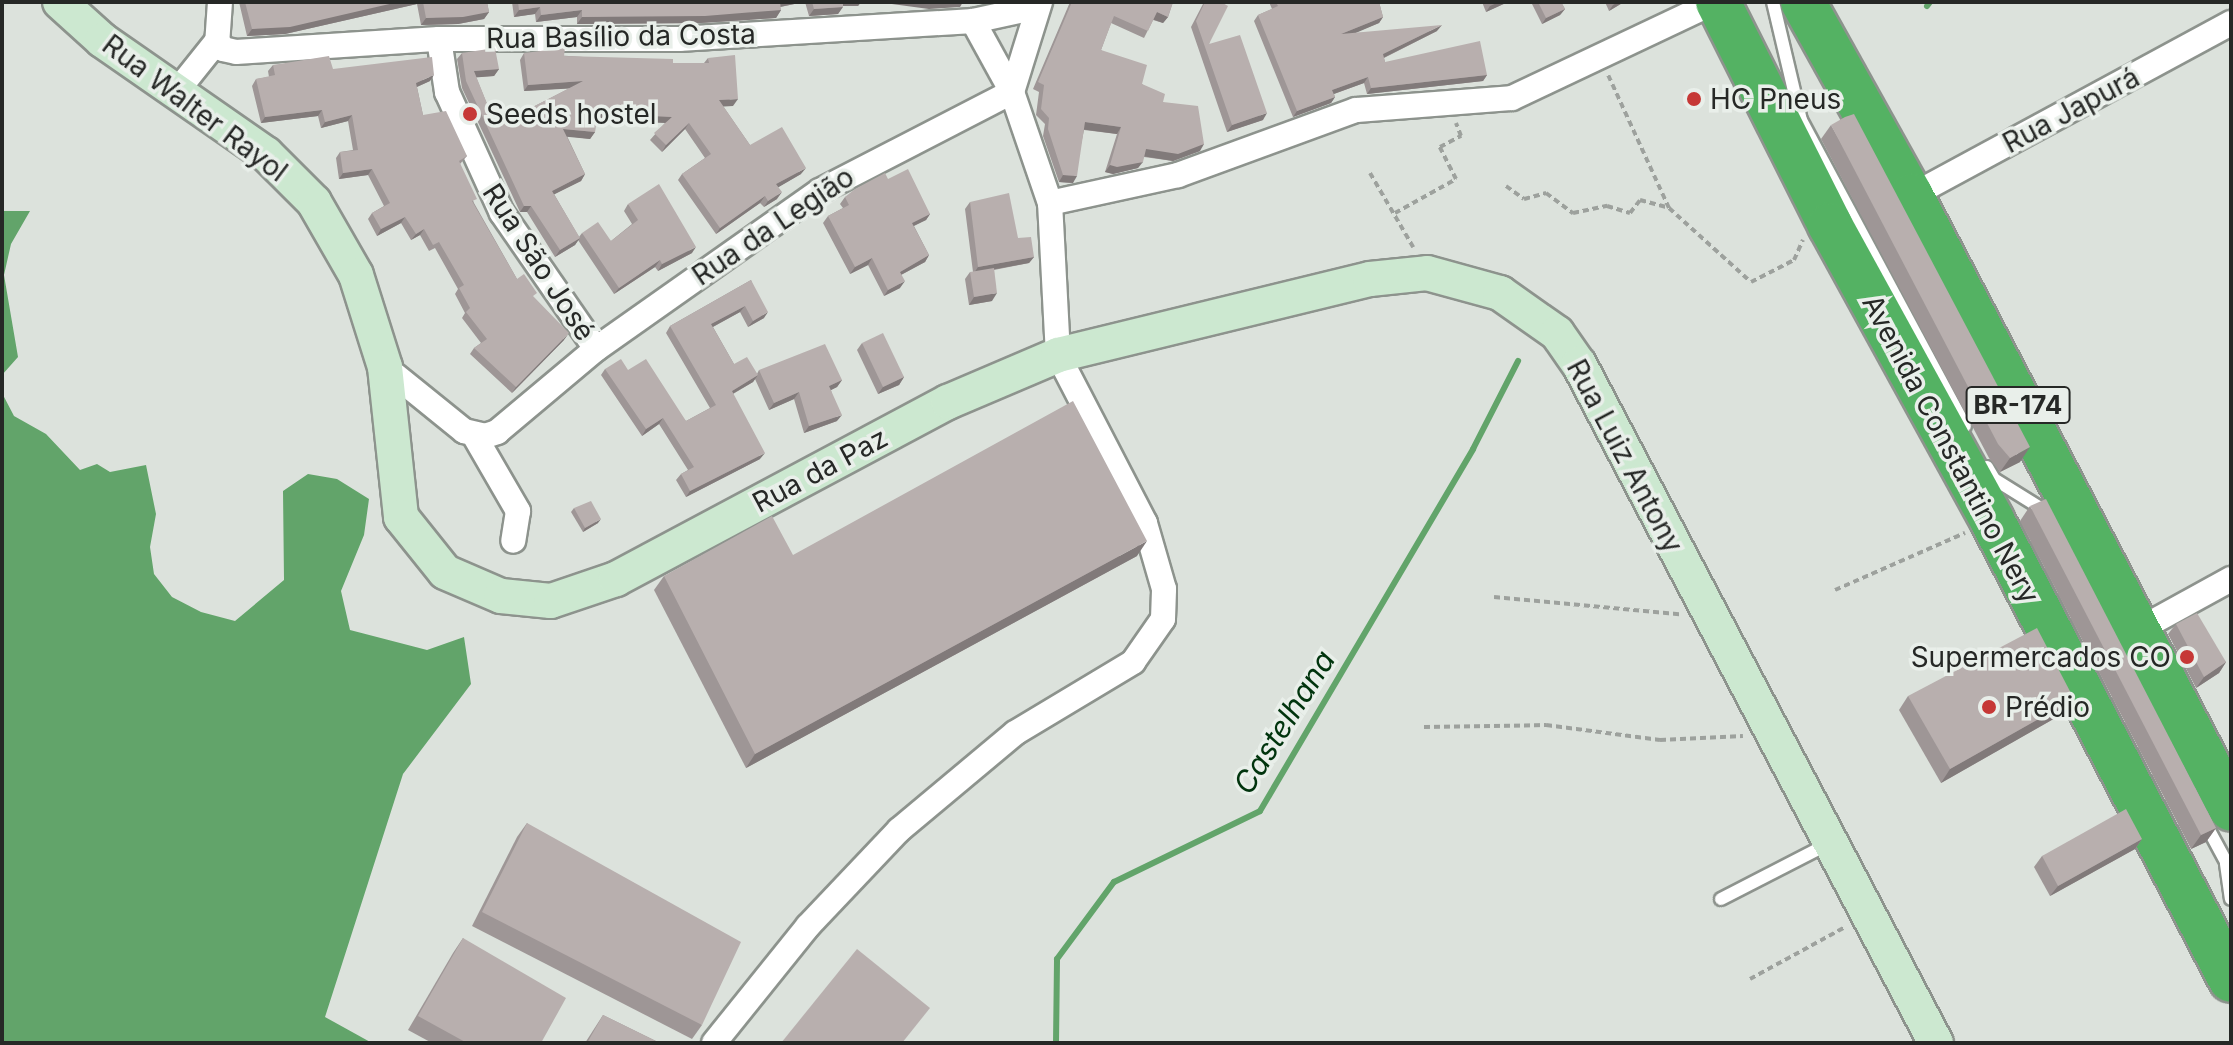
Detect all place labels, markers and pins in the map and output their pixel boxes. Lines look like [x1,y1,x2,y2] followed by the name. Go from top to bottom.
[1710,82,1841,116] place label: HC Pneus
[1685,90,1703,108] marker: HC Pneus
[486,97,657,131] place label: Seeds hostel
[461,105,479,123] marker: Seeds hostel
[1911,640,2171,674] place label: Supermercados CO
[2178,648,2196,666] marker: Supermercados CO
[2005,690,2090,724] place label: Prédio
[1980,698,1998,716] marker: Prédio

